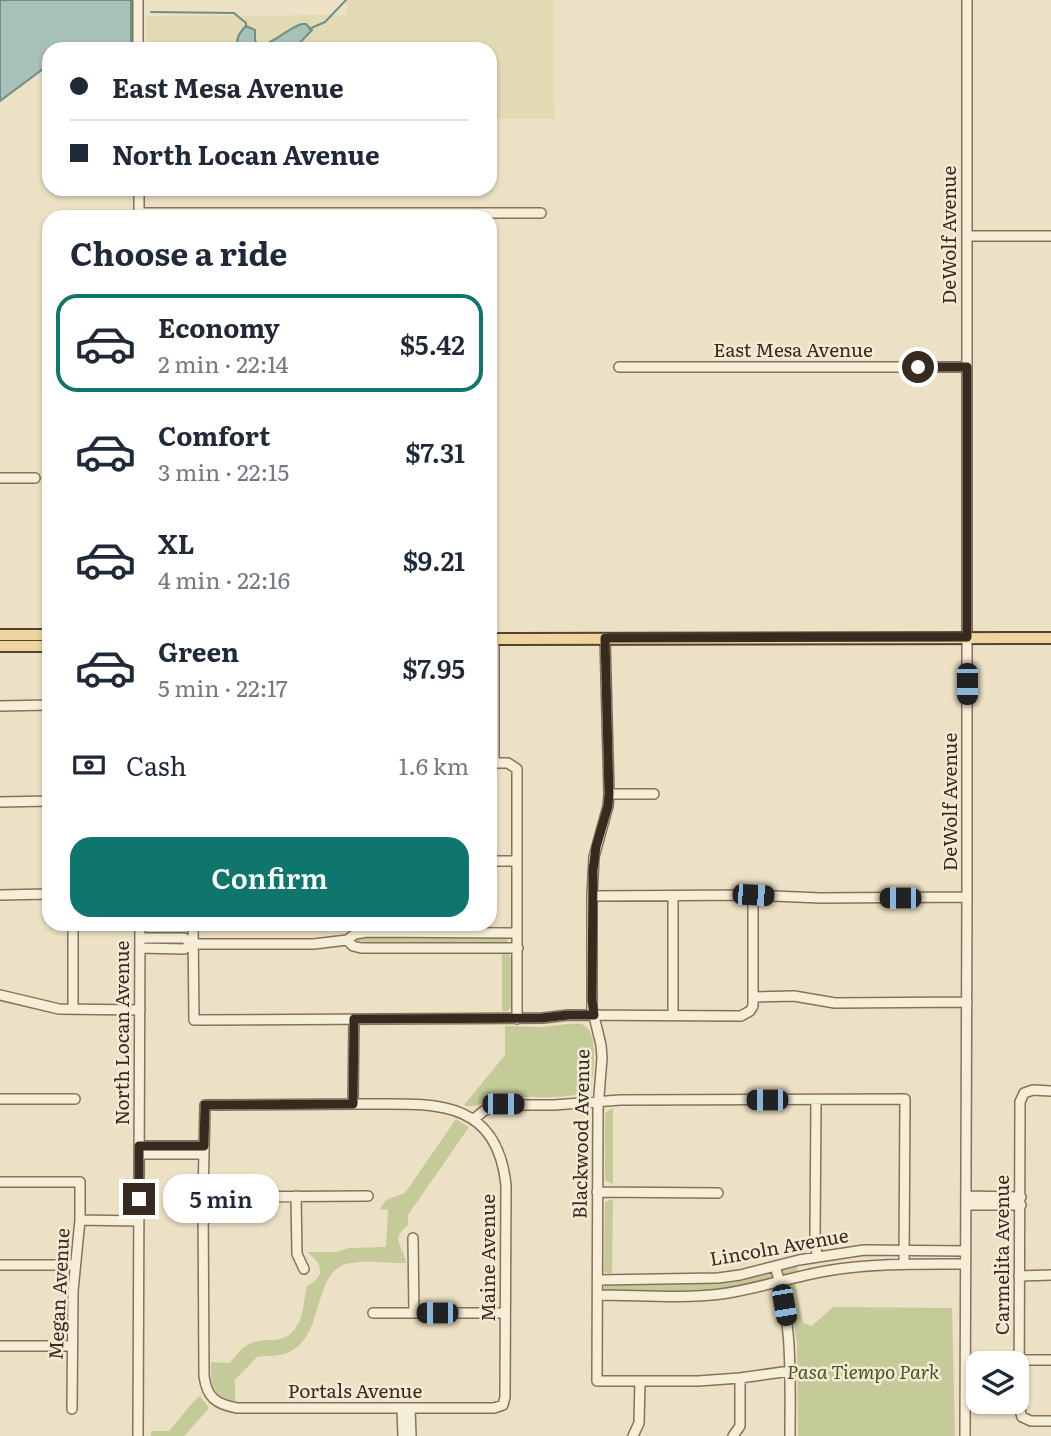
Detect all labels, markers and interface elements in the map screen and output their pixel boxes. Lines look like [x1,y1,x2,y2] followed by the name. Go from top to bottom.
[112,67,344,106] text: East Mesa Avenue
[112,134,380,173] text: North Locan Avenue
[934,166,962,304] street label: DeWolf Avenue
[70,228,287,276] text: Choose a ride
[158,307,280,346] text: Economy
[74,312,137,375] icon: car
[400,324,465,363] text: $5.42
[713,335,873,363] street label: East Mesa Avenue
[158,346,288,380] text: 2 min · 22:14
[902,351,934,383] route start
[158,415,270,454] text: Comfort
[74,420,137,483] icon: car
[405,432,465,471] text: $7.31
[158,454,289,488] text: 3 min · 22:15
[158,523,195,562] text: XL
[74,528,137,591] icon: car
[403,540,465,579] text: $9.21
[158,562,290,596] text: 4 min · 22:16
[158,631,239,670] text: Green
[74,636,137,699] icon: car
[402,648,465,687] text: $7.95
[957,663,978,705] car
[158,670,288,704] text: 5 min · 22:17
[935,733,963,871] street label: DeWolf Avenue
[126,745,187,784] text: Cash
[70,746,108,784] icon: cash
[399,748,469,782] text: 1.6 km
[70,837,469,917] button: Confirm
[732,883,775,907] car
[880,888,922,909] car
[107,940,135,1125] street label: North Locan Avenue
[565,1049,595,1219] street label: Blackwood Avenue
[747,1090,789,1111] car
[483,1094,525,1115] car
[164,1174,279,1224] callout: 5 min
[987,1175,1015,1335] street label: Carmelita Avenue
[189,1181,253,1215] text: 5 min
[123,1183,155,1215] route end
[473,1194,501,1322] street label: Maine Avenue
[707,1220,851,1272] street label: Lincoln Avenue
[41,1227,75,1361] street label: Megan Avenue
[771,1282,798,1328] car
[417,1303,459,1324] car
[966,1351,1029,1414] map controls
[966,1351,1029,1414] button: layers
[787,1357,940,1385] park label: Pasa Tiempo Park
[288,1376,422,1404] street label: Portals Avenue

